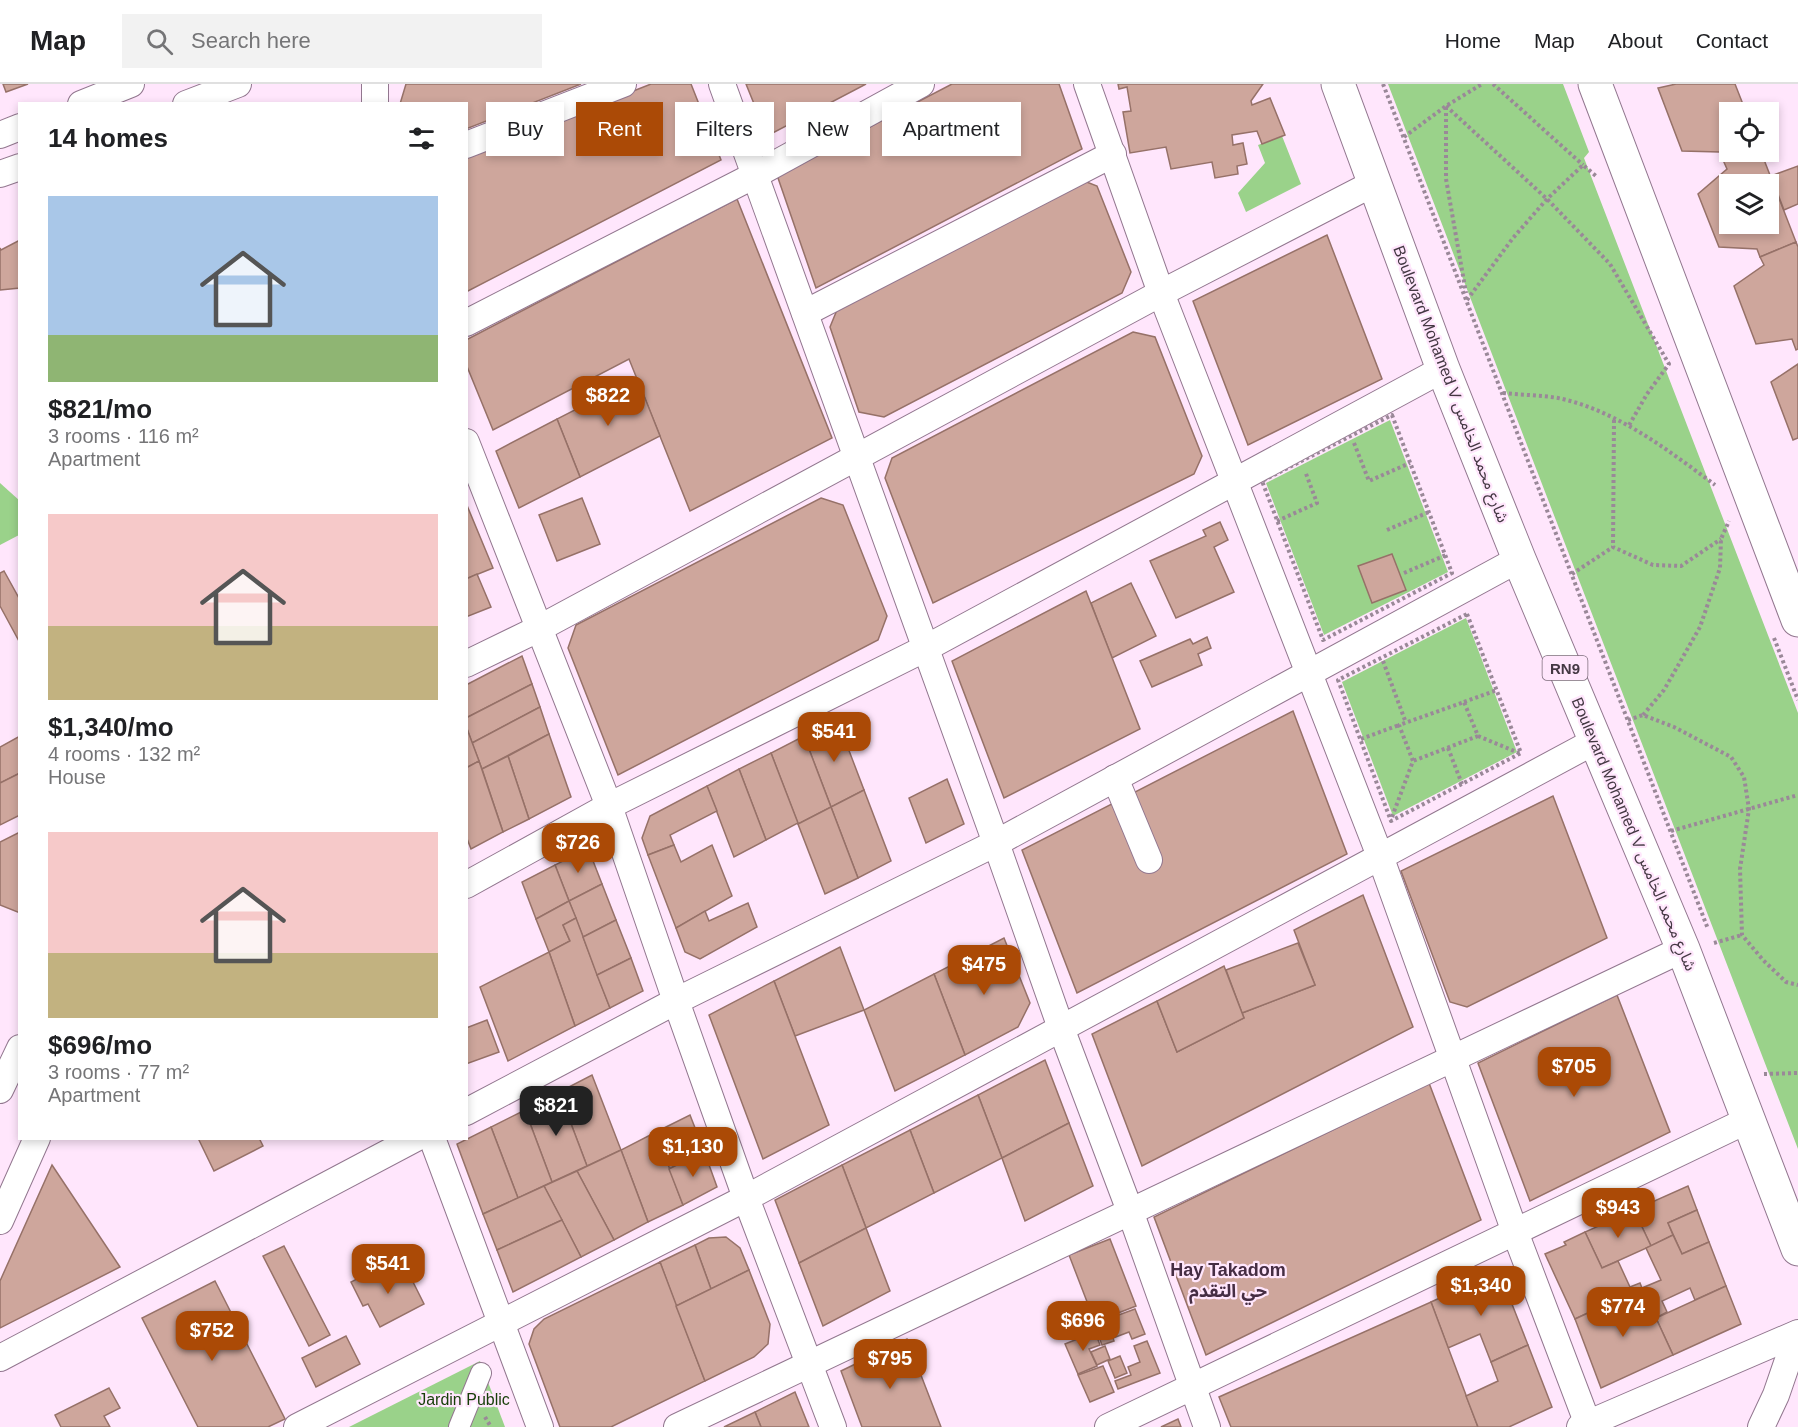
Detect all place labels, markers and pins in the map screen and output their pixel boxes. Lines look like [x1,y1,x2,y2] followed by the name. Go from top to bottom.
[572,376,644,427] pin: $822
[798,712,870,763] pin: $541
[542,823,614,874] pin: $726
[948,945,1020,996] pin: $475
[1538,1047,1610,1098] pin: $705
[520,1086,592,1137] pin: $821
[644,1127,742,1178] pin: $1,130
[1582,1188,1654,1239] pin: $943
[352,1244,424,1295] pin: $541
[1432,1266,1530,1317] pin: $1,340
[1587,1287,1659,1338] pin: $774
[1047,1301,1119,1352] pin: $696
[176,1311,248,1362] pin: $752
[854,1339,926,1390] pin: $795

